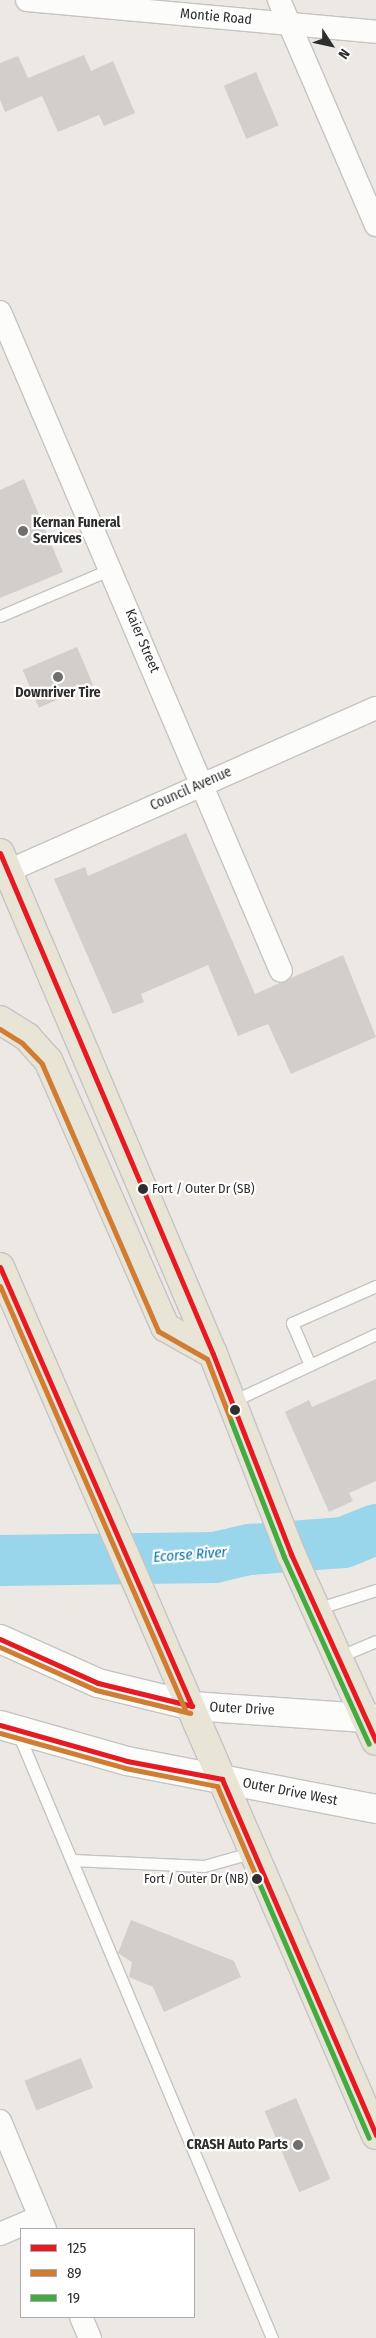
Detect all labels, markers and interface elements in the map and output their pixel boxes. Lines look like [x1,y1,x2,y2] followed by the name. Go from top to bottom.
[179,5,253,29] street label: Montie Road
[306,20,356,70] north arrow
[334,46,353,62] text: N
[33,515,120,548] place label: Kernan Funeral Services
[17,525,29,537] marker: Kernan Funeral Services
[121,607,163,675] street label: Kaier Street
[52,671,64,683] marker: Downriver Tire
[15,685,101,701] place label: Downriver Tire
[148,764,234,814] street label: Council Avenue
[152,1181,254,1197] place label: Fort / Outer Dr (SB)
[138,1184,148,1194] marker: Fort / Outer Dr (SB)
[230,1405,240,1415] unlabelled marker
[153,1543,227,1567] water label: Ecorse River
[209,1699,275,1719] street label: Outer Drive
[241,1775,339,1809] street label: Outer Drive West
[144,1871,248,1887] place label: Fort / Outer Dr (NB)
[252,1874,262,1884] marker: Fort / Outer Dr (NB)
[187,2137,288,2153] place label: CRASH Auto Parts
[292,2139,304,2151] marker: CRASH Auto Parts
[20,2228,195,2318] legend
[67,2239,86,2257] text: 125
[67,2264,82,2282] text: 89
[67,2289,80,2307] text: 19

